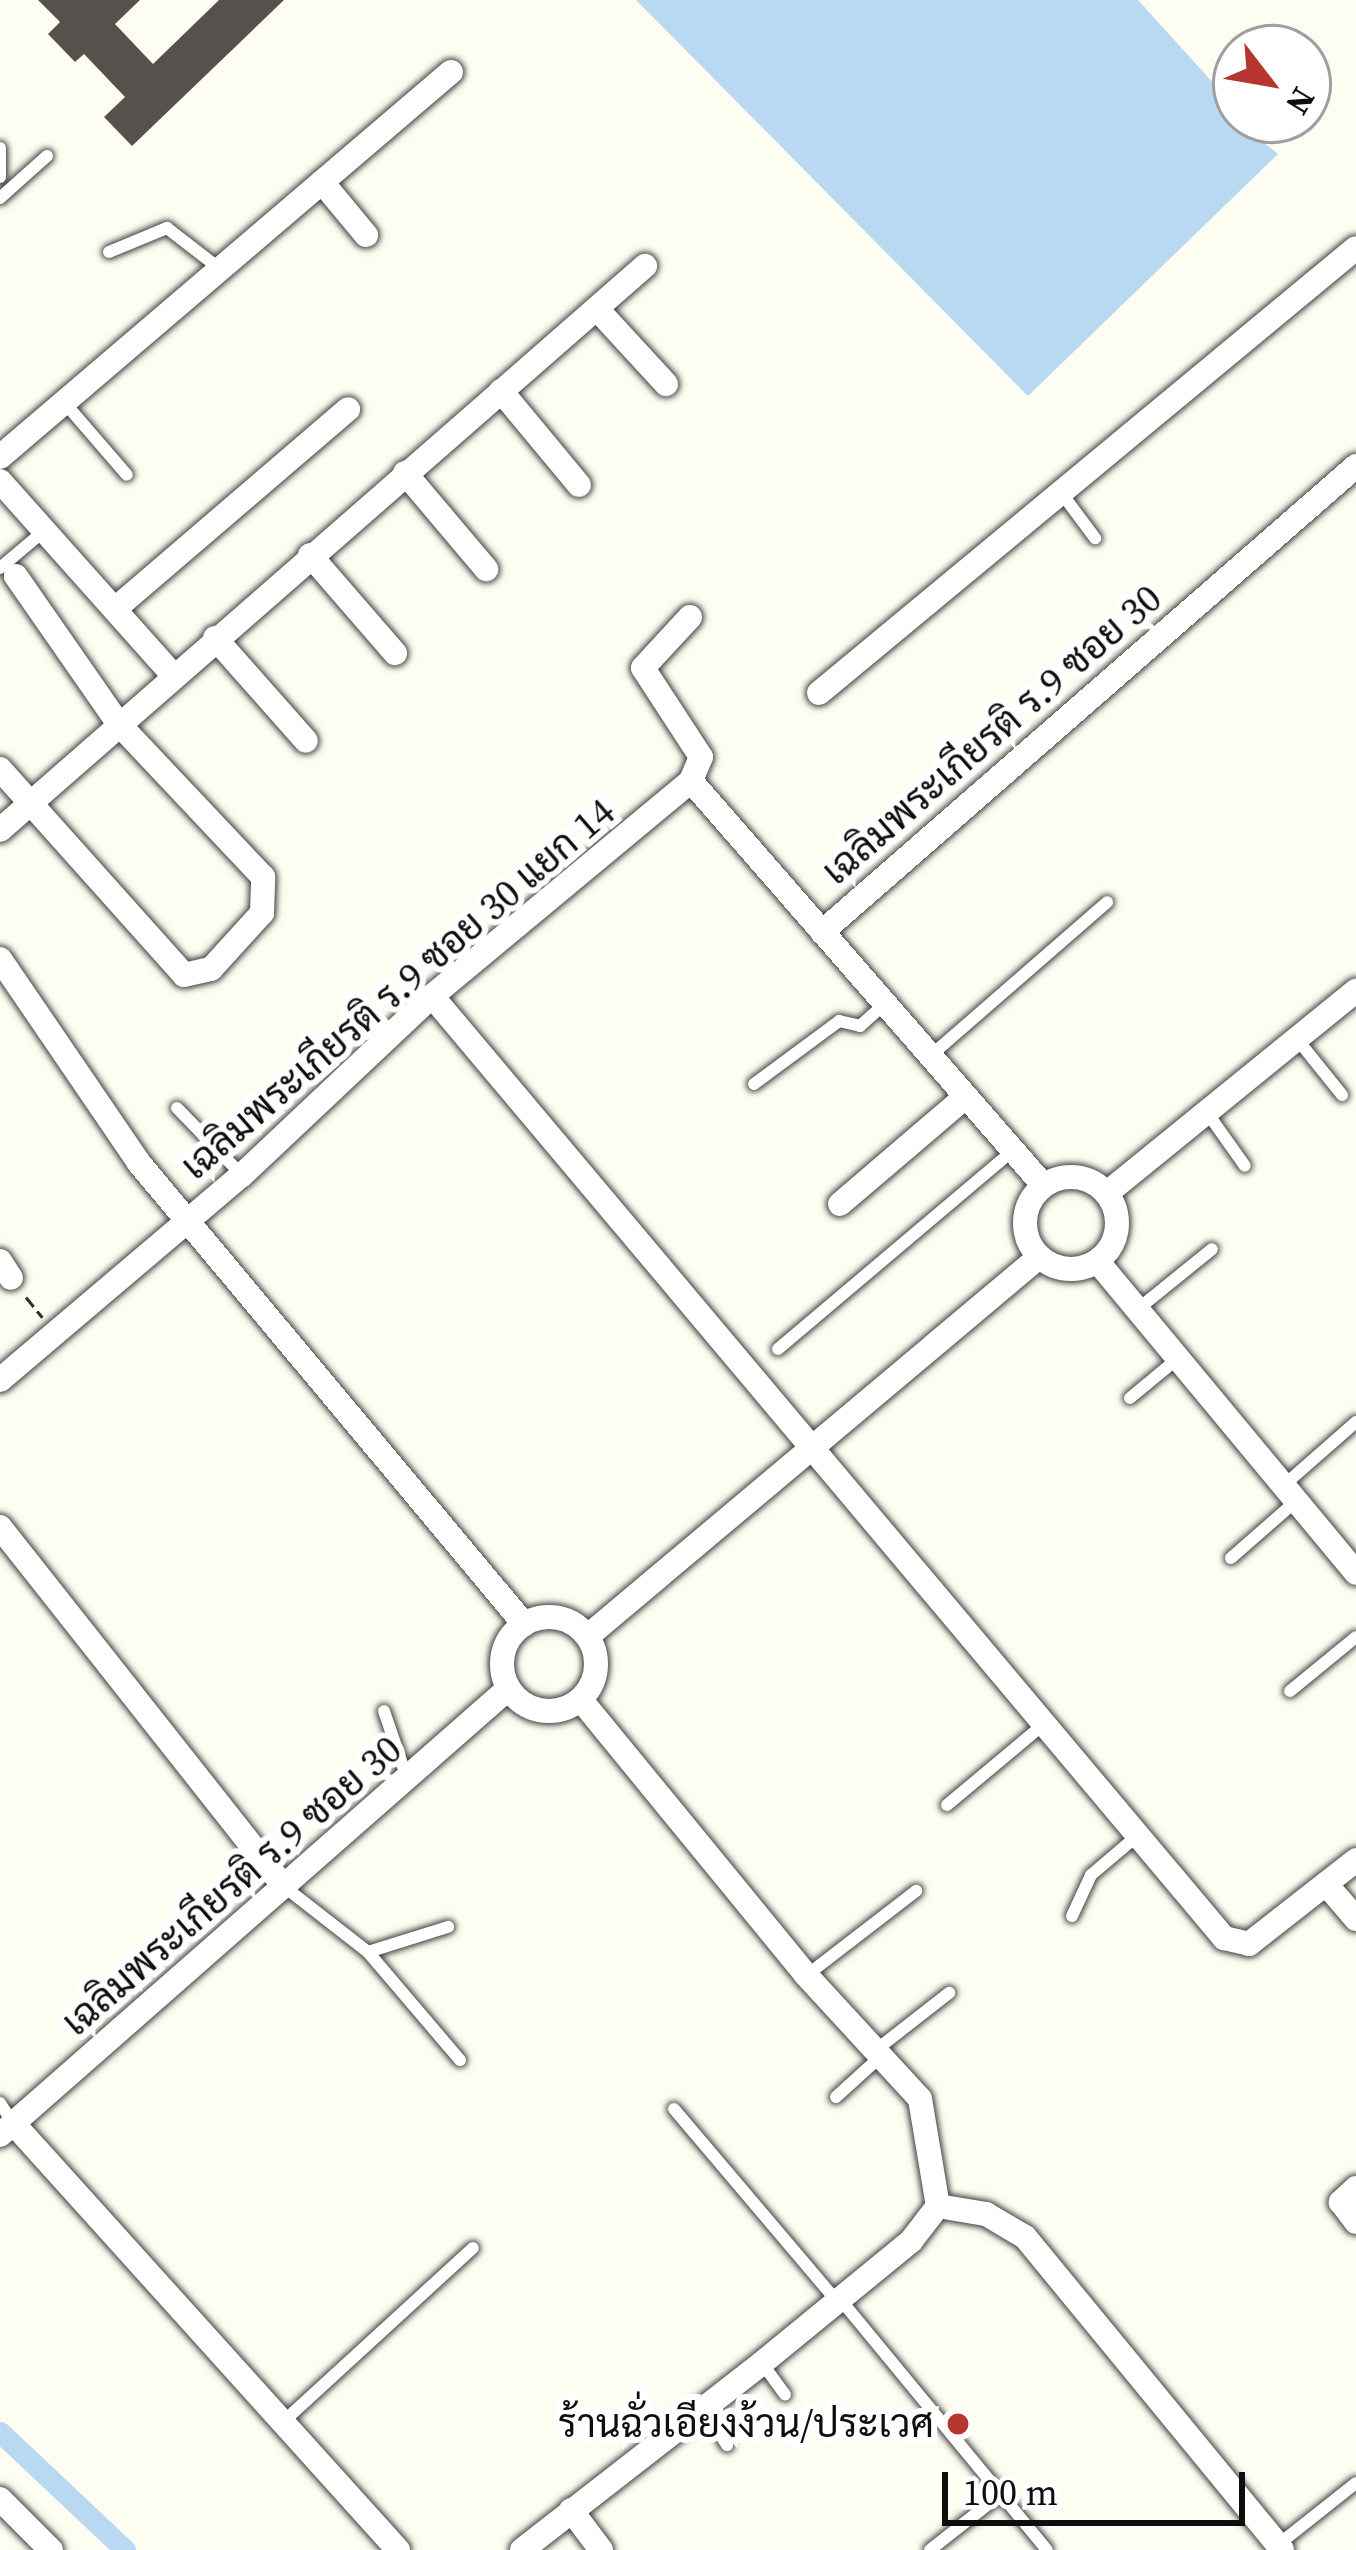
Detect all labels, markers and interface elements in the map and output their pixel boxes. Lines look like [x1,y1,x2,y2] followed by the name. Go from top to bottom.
[1212,24,1332,144] north arrow
[1275,79,1326,123] text: N
[813,575,1171,895] street label: เฉลิมพระเกียรติ ร.9 ซอย 30
[172,788,624,1190] street label: เฉลิมพระเกียรติ ร.9 ซอย 30 แยก 14
[53,1726,411,2046] street label: เฉลิมพระเกียรติ ร.9 ซอย 30
[558,2401,934,2447] place label: ร้านฉั่วเอียงง้วน/ประเวศ
[945,2411,971,2437] marker: ร้านฉั่วเอียงง้วน/ประเวศ
[948,2448,1251,2522] scale bar
[963,2468,1058,2517] text: 100 m

